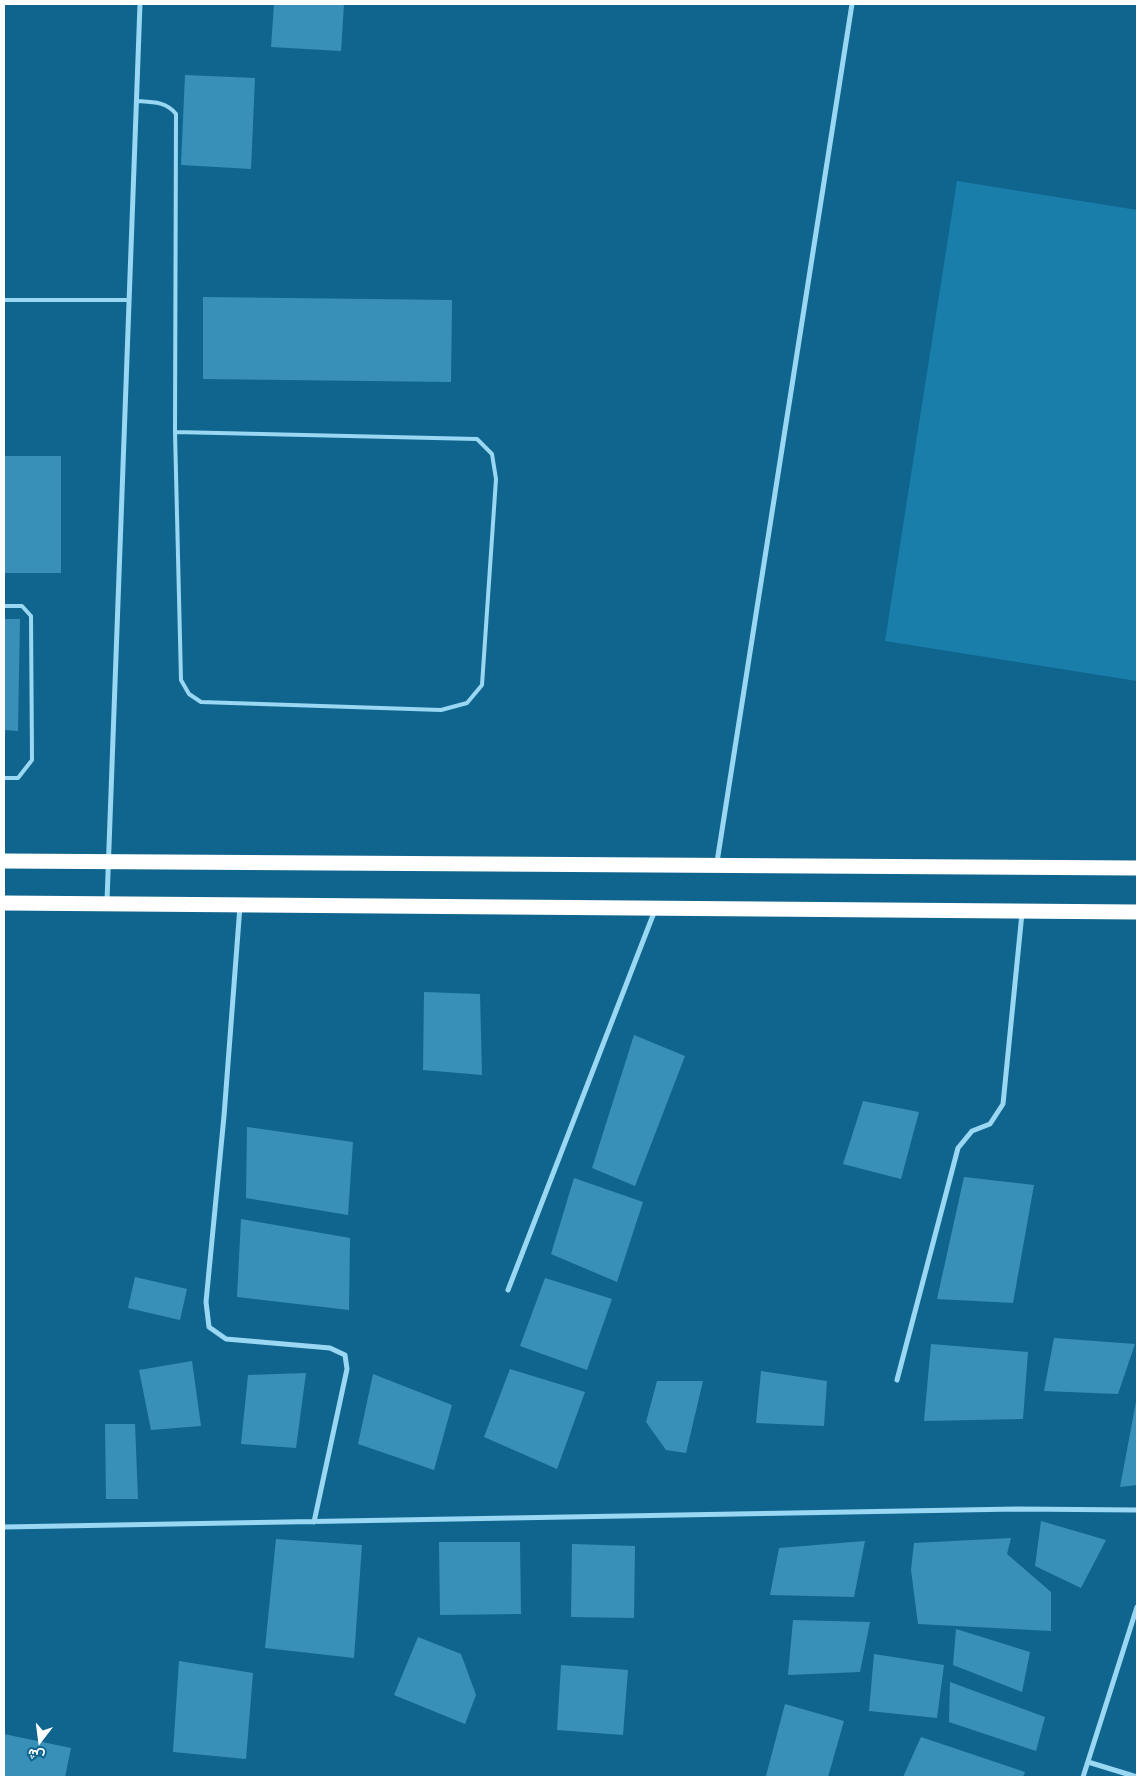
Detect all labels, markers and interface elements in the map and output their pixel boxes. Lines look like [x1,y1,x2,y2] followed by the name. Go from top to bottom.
[15,1716,65,1766] north arrow
[25,1745,47,1767] text: ش

